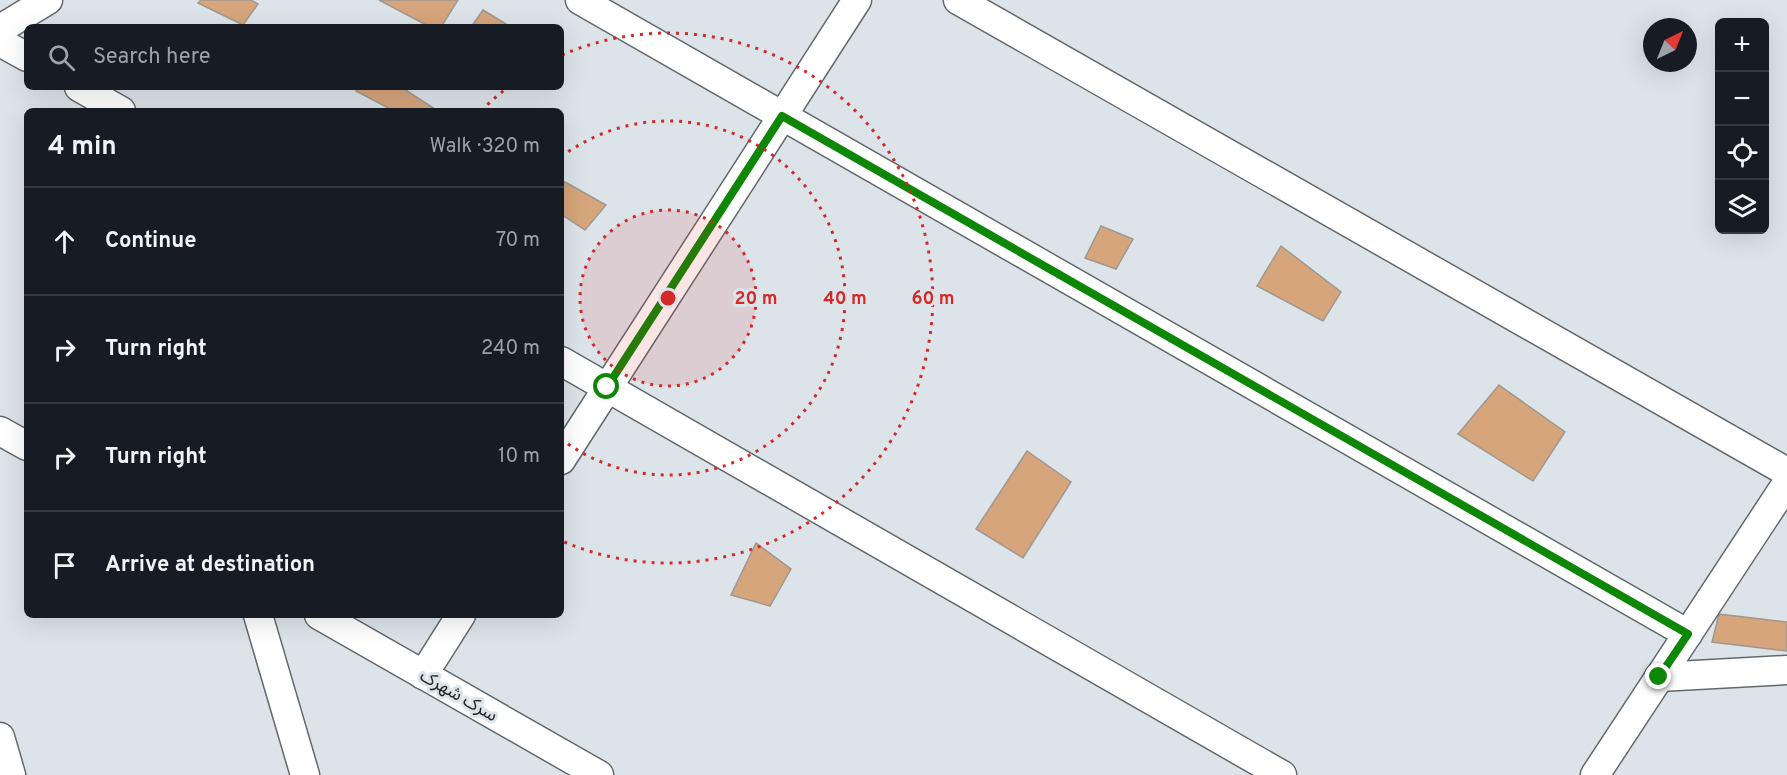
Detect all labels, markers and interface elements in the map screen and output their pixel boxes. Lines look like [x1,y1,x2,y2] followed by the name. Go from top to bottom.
[1643,18,1697,72] north arrow
[1715,18,1769,234] map controls
[1715,18,1769,72] button: +
[24,24,564,90] search box
[45,41,78,74] icon: search
[93,44,211,71] text: Search here
[1715,72,1769,126] button: −
[1715,126,1769,180] button: locate
[48,131,117,164] text: 4 min
[430,134,540,160] text: Walk · 320 m
[1715,180,1769,234] button: layers
[48,225,81,258] icon: ahead
[105,228,196,255] text: Continue
[496,228,540,254] text: 70 m
[658,288,678,308] centre of rings
[734,288,778,311] text: 20 m
[823,288,867,311] text: 40 m
[911,288,955,311] text: 60 m
[48,333,81,366] icon: right
[105,336,207,363] text: Turn right
[481,336,540,362] text: 240 m
[593,373,619,399] route start
[48,441,81,474] icon: right
[105,444,207,471] text: Turn right
[498,444,540,470] text: 10 m
[48,549,81,582] icon: arrive
[105,552,315,579] text: Arrive at destination
[1645,663,1671,689] route end
[415,665,501,728] street label: سرک شهرک

